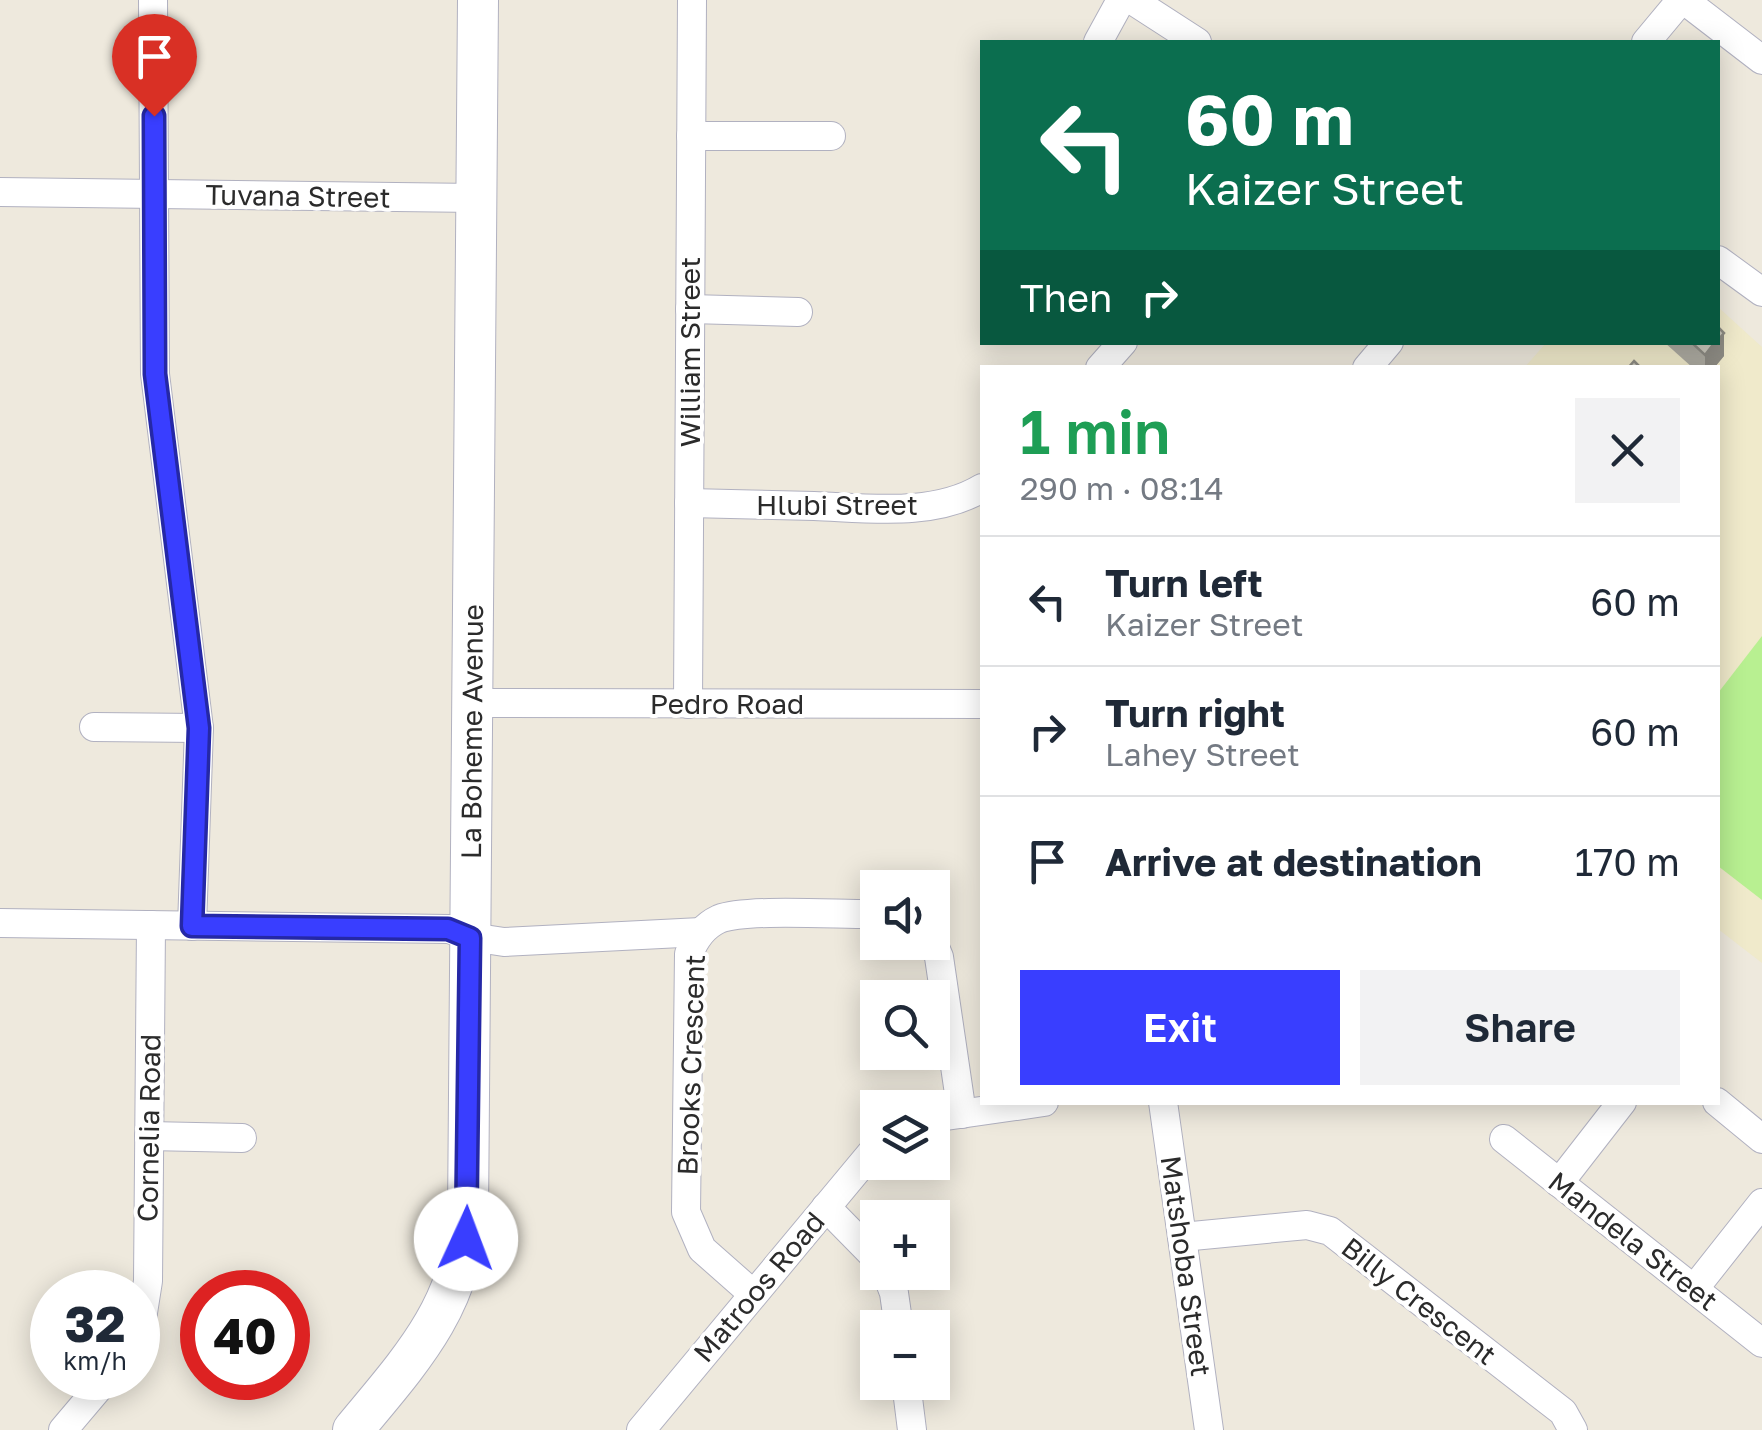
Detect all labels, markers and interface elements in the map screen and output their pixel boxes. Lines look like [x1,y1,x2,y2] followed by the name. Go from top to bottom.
[112,14,197,117] pin
[127,29,182,84] icon: arrive
[1185,76,1354,160] text: 60 m
[1020,80,1150,210] icon: left
[1185,161,1464,215] text: Kaizer Street
[205,177,391,214] street label: Tuvana Street
[673,257,706,447] street label: William Street
[1132,270,1187,325] icon: right
[1020,275,1112,320] text: Then
[1020,395,1170,467] text: 1 min
[1575,398,1680,503] button: close
[1020,469,1224,507] text: 290 m · 08:14
[756,488,918,521] street label: Hlubi Street
[1105,560,1263,605] text: Turn left
[1020,574,1075,629] icon: left
[1590,579,1680,624] text: 60 m
[454,604,489,859] street label: La Boheme Avenue
[1105,605,1304,643] text: Kaizer Street
[650,687,804,720] street label: Pedro Road
[1105,690,1285,735] text: Turn right
[1020,704,1075,759] icon: right
[1590,709,1680,754] text: 60 m
[1105,735,1300,773] text: Lahey Street
[1020,834,1075,889] icon: arrive
[1105,839,1482,884] text: Arrive at destination
[1575,839,1680,884] text: 170 m
[860,870,950,1400] map controls
[860,870,950,960] button: sound
[670,954,711,1176] street label: Brooks Crescent
[1020,970,1340,1085] button: Exit
[1360,970,1680,1085] button: Share
[860,980,950,1070] button: search
[130,1034,167,1222] street label: Cornelia Road
[860,1090,950,1180] button: layers
[1155,1153,1218,1378] street label: Matshoba Street
[1542,1164,1724,1317] street label: Mandela Street
[414,1187,518,1291] position arrow
[860,1200,950,1290] button: +
[686,1205,831,1368] street label: Matroos Road
[1336,1230,1503,1371] street label: Billy Crescent
[180,1270,310,1400] speed limit sign: 40
[64,1293,125,1353] text: 32
[860,1310,950,1400] button: −
[63,1345,127,1376] text: km/h

